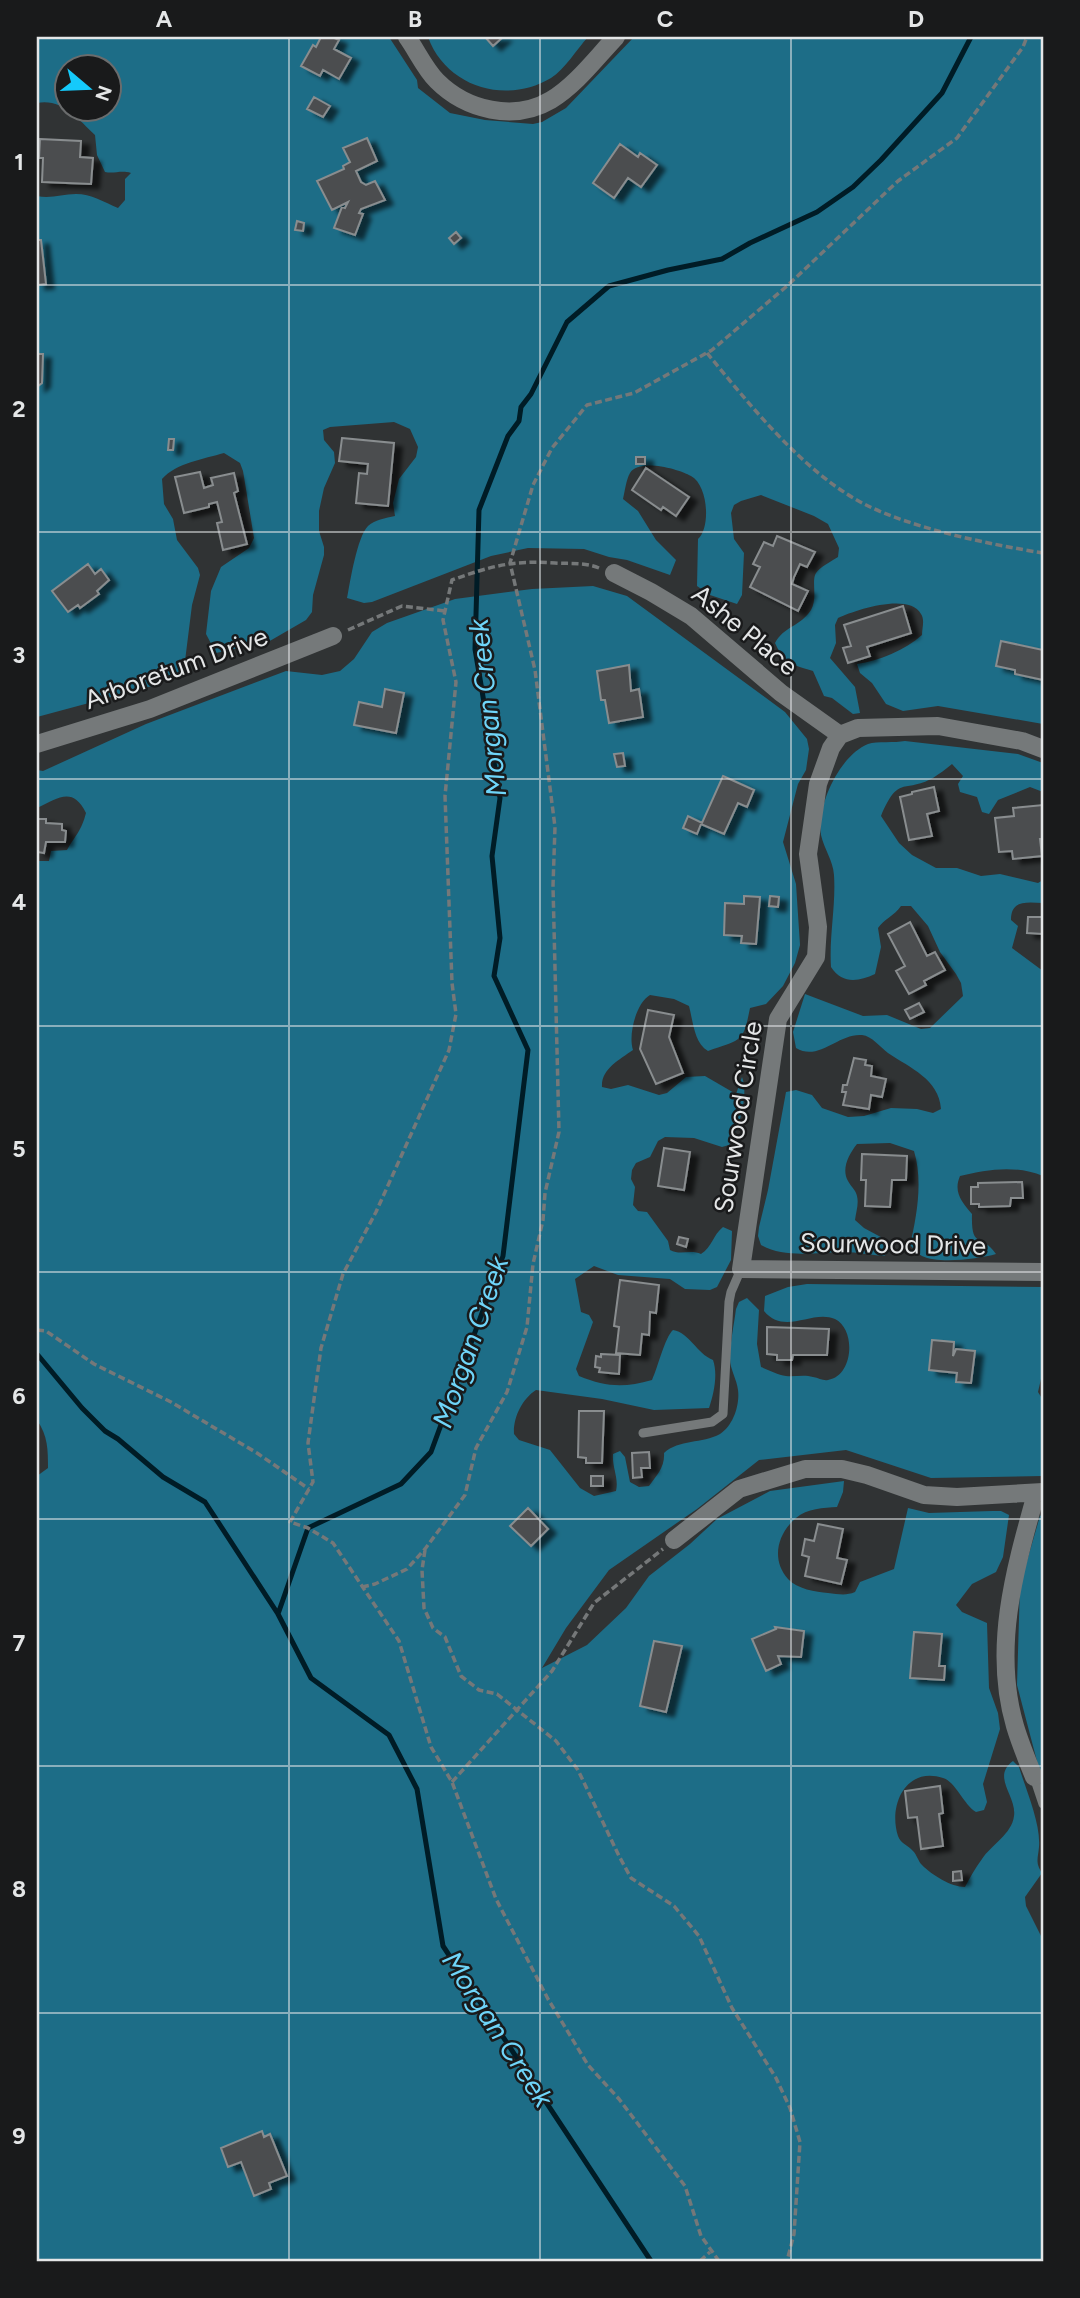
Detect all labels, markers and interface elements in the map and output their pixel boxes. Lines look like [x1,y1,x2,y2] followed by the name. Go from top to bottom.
[156,5,173,33] text: A
[408,5,422,33] text: B
[657,5,674,33] text: C
[908,5,924,33] text: D
[52,52,122,122] north arrow
[90,83,117,104] text: N
[14,148,24,176] text: 1
[12,395,26,423] text: 2
[686,578,804,682] street label: Ashe Place
[461,616,513,799] water label: Morgan Creek
[80,620,272,716] street label: Arboretum Drive
[13,641,25,669] text: 3
[12,888,26,916] text: 4
[707,1019,769,1215] street label: Sourwood Circle
[12,1135,26,1163] text: 5
[800,1226,986,1262] street label: Sourwood Drive
[425,1251,516,1432] water label: Morgan Creek
[12,1382,26,1410] text: 6
[13,1629,26,1657] text: 7
[12,1875,26,1903] text: 8
[435,1945,562,2114] water label: Morgan Creek
[12,2122,26,2150] text: 9

